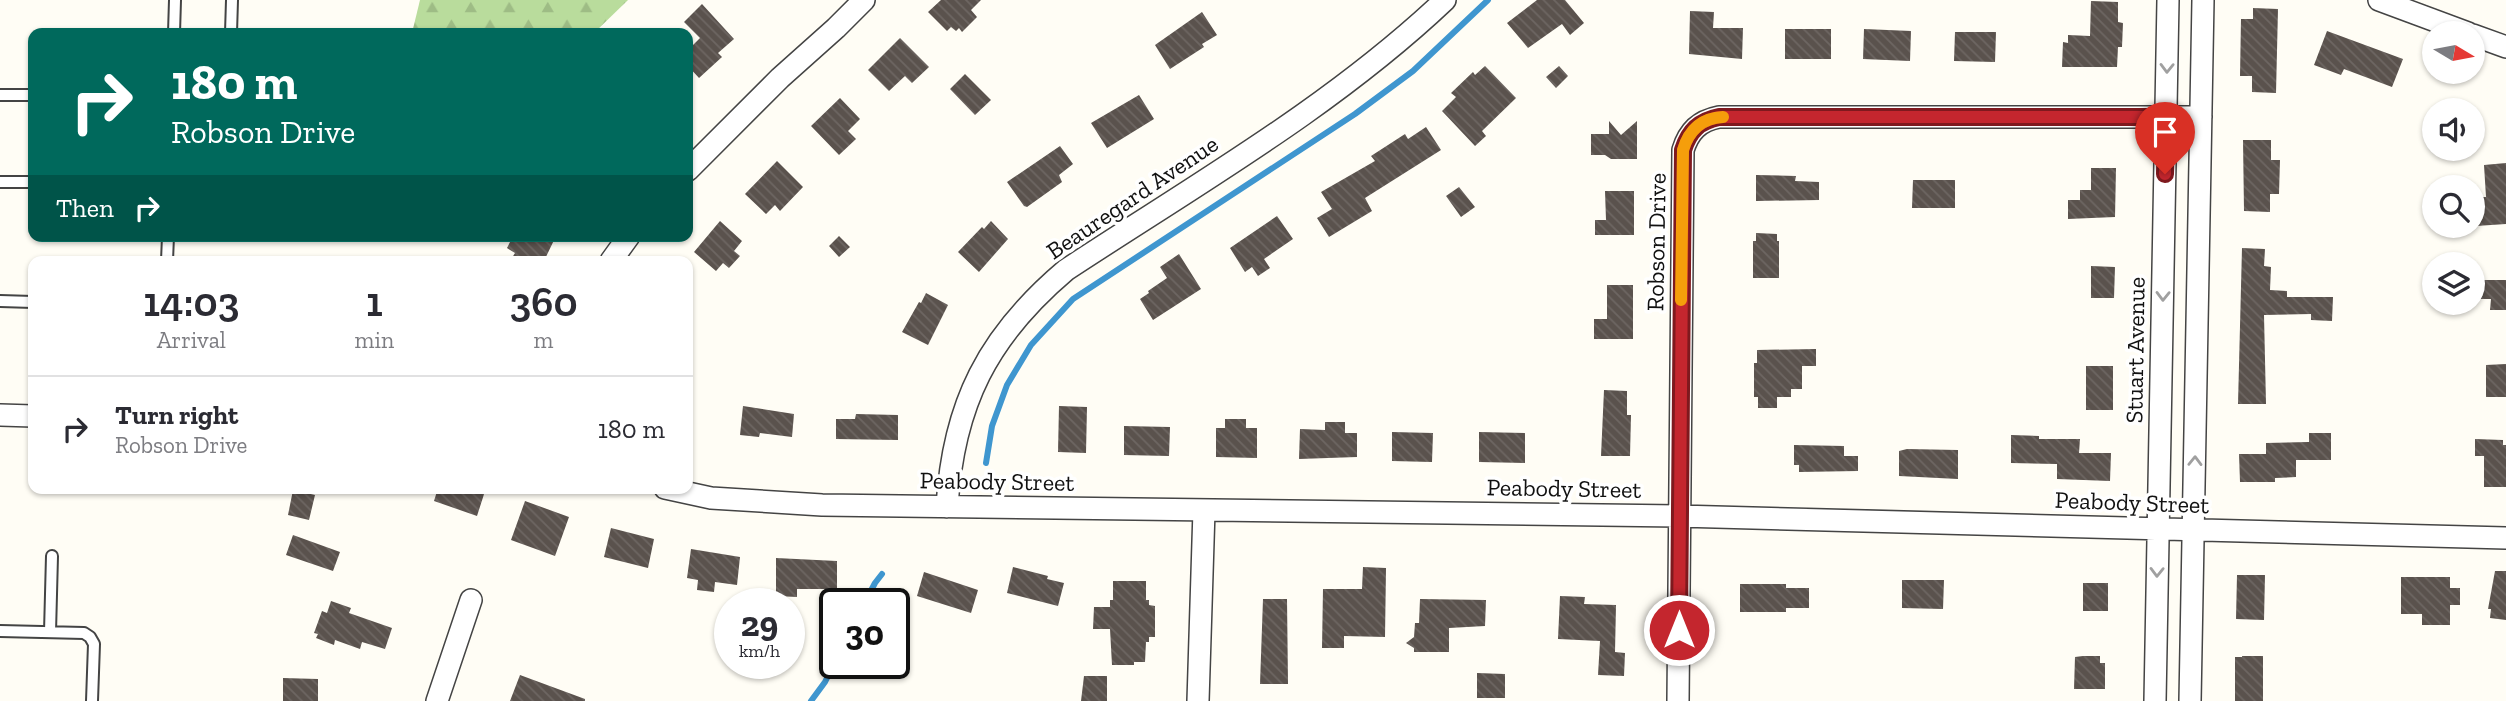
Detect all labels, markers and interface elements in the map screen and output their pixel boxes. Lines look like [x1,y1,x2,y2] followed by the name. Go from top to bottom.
[2422,21,2485,84] north arrow
[2422,21,2485,315] map controls
[171,53,298,112] text: 180 m
[56,56,147,147] icon: right
[2159,63,2175,74] one-way arrow
[2422,98,2485,161] button: sound
[2135,102,2195,174] pin
[171,113,355,151] text: Robson Drive
[2146,113,2184,151] icon: arrive
[1041,129,1223,265] street label: Beauregard Avenue
[1640,173,1672,311] street label: Robson Drive
[2422,175,2485,238] button: search
[128,189,166,227] icon: right
[56,192,114,224] text: Then
[2422,252,2485,315] button: layers
[143,276,239,327] text: 14:03
[366,276,383,327] text: 1
[509,276,578,327] text: 360
[2119,277,2151,423] street label: Stuart Avenue
[2155,291,2171,301] one-way arrow
[157,326,226,354] text: Arrival
[355,326,394,354] text: min
[534,326,553,354] text: m
[115,399,238,431] text: Turn right
[56,410,94,448] icon: right
[598,413,665,445] text: 180 m
[115,431,247,459] text: Robson Drive
[2187,456,2202,467] one-way arrow
[919,465,1075,497] street label: Peabody Street
[1486,472,1642,504] street label: Peabody Street
[2054,485,2210,519] street label: Peabody Street
[2150,567,2165,578] one-way arrow
[819,588,910,679] speed limit sign: 30
[1642,593,1716,667] position arrow
[741,603,778,645] text: 29
[739,640,780,662] text: km/h

